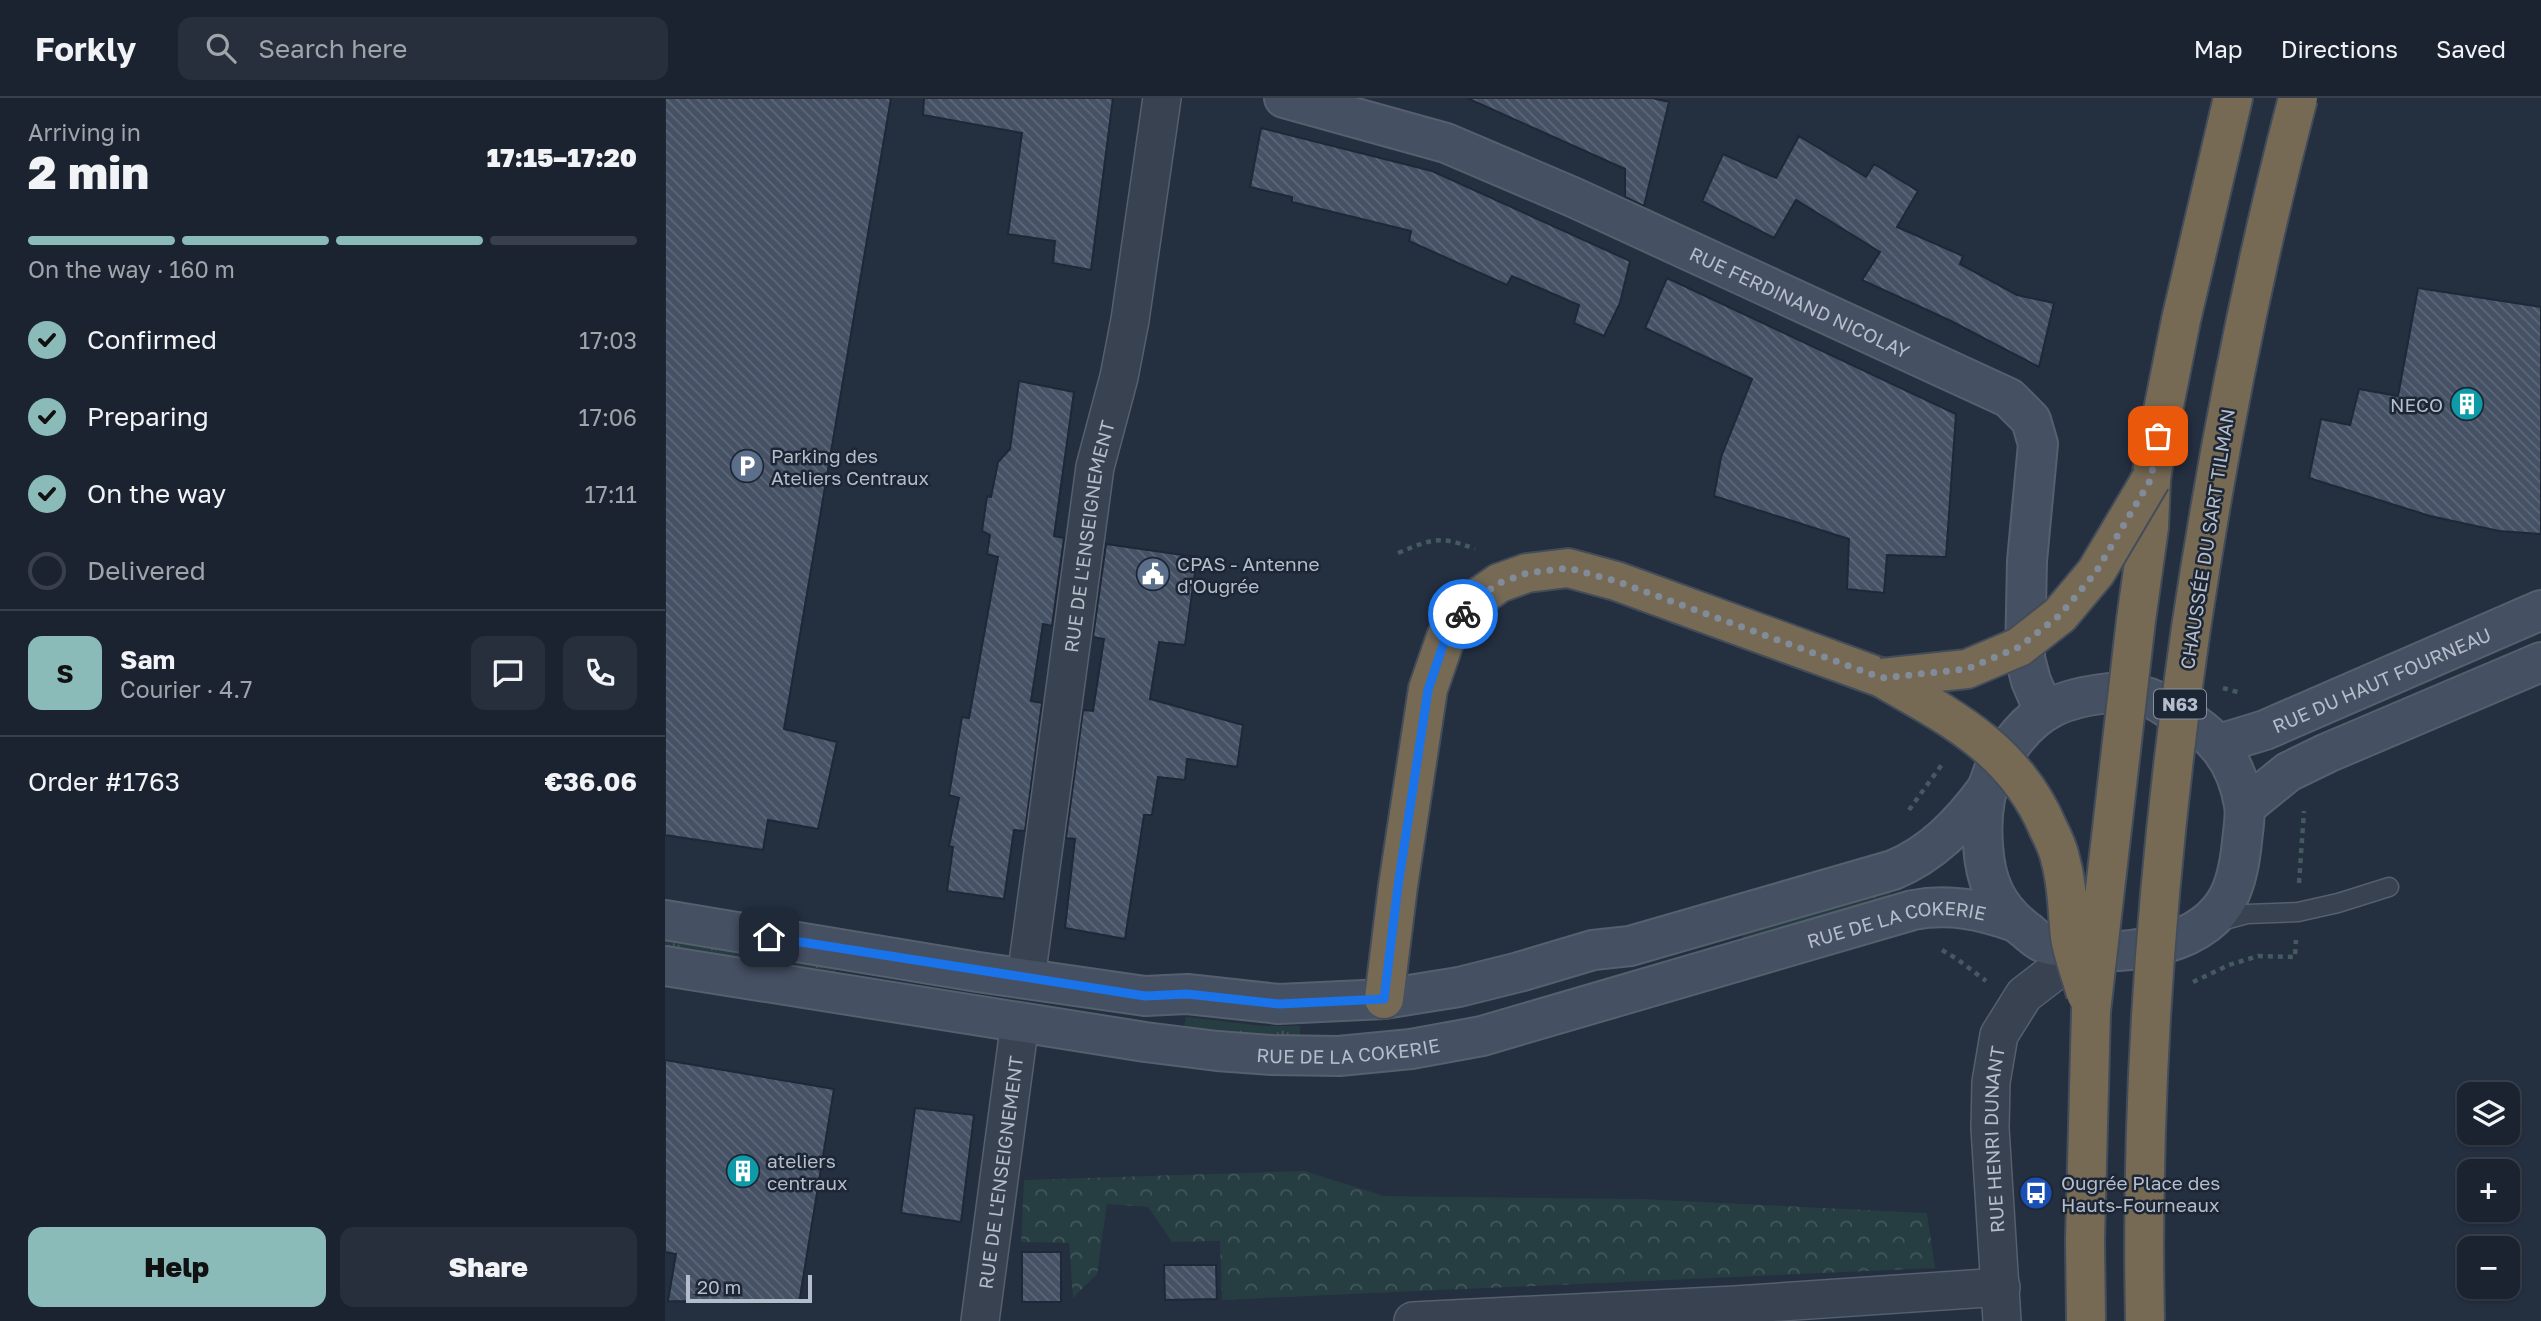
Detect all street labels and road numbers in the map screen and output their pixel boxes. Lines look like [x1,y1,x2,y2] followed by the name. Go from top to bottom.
[1686,241,1914,362] street label: RUE FERDINAND NICOLAY
[2175,407,2239,671] street label: CHAUSSÉE DU SART TILMAN
[1059,417,1119,654] street label: RUE DE L'ENSEIGNEMENT
[2269,622,2494,737] street label: RUE DU HAUT FOURNEAU
[2154,690,2206,718] road number: N63
[1804,896,1988,952] street label: RUE DE LA COKERIE
[1256,1032,1441,1068] street label: RUE DE LA COKERIE
[1978,1044,2008,1234] street label: RUE HENRI DUNANT
[973,1054,1027,1290] street label: RUE DE L'ENSEIGNEMENT

